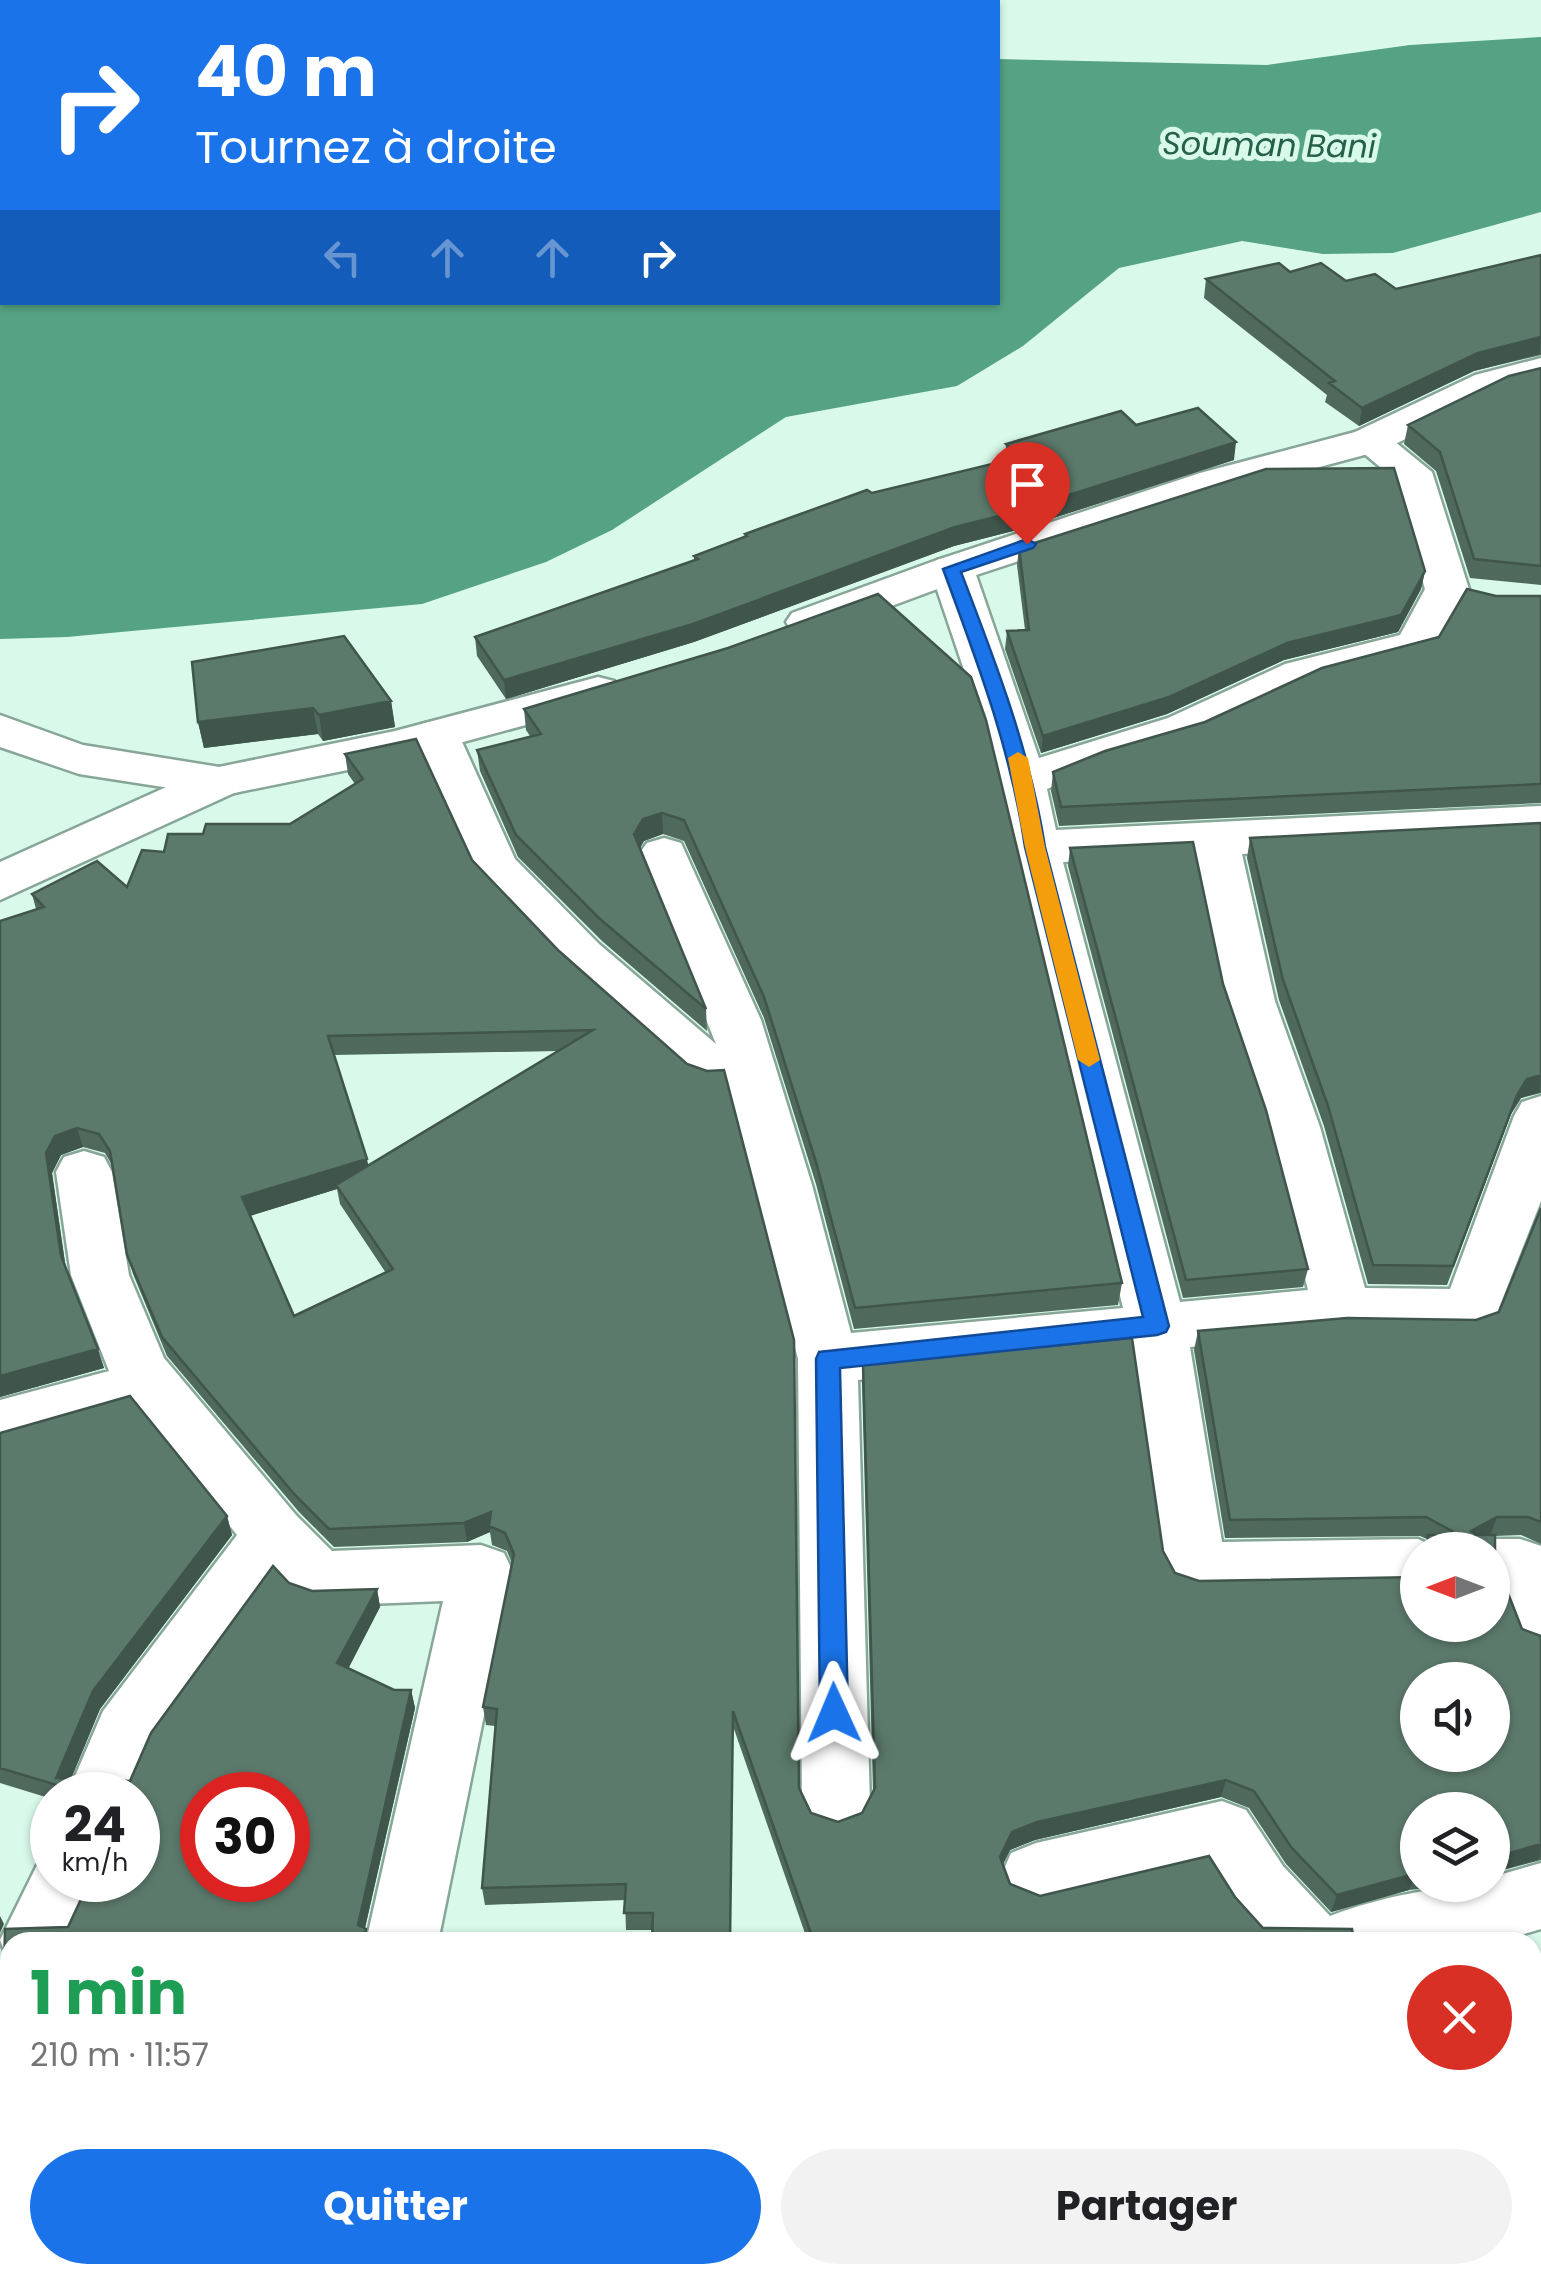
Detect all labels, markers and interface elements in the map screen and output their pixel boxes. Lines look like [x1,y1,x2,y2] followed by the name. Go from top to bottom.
[195,22,377,121] text: 40 m
[30,40,160,170] icon: right
[195,116,557,179] text: Tournez à droite
[1162,120,1377,169] water label: Souman Bani
[315,230,370,285] icon: left
[420,230,475,285] icon: ahead
[525,230,580,285] icon: ahead
[630,230,685,285] icon: right
[985,442,1070,545] pin
[1000,457,1055,512] icon: arrive
[1400,1532,1510,1642] north arrow
[1400,1532,1510,1902] map controls
[782,1661,886,1765] position arrow
[1400,1662,1510,1772] button: sound
[180,1772,310,1902] speed limit sign: 30
[64,1789,126,1860] text: 24
[1400,1792,1510,1902] button: layers
[62,1845,128,1880] text: km/h
[30,1951,187,2035] text: 1 min
[1407,1965,1512,2070] button: close
[30,2032,209,2077] text: 210 m · 11:57
[30,2149,761,2264] button: Quitter
[781,2149,1512,2264] button: Partager

